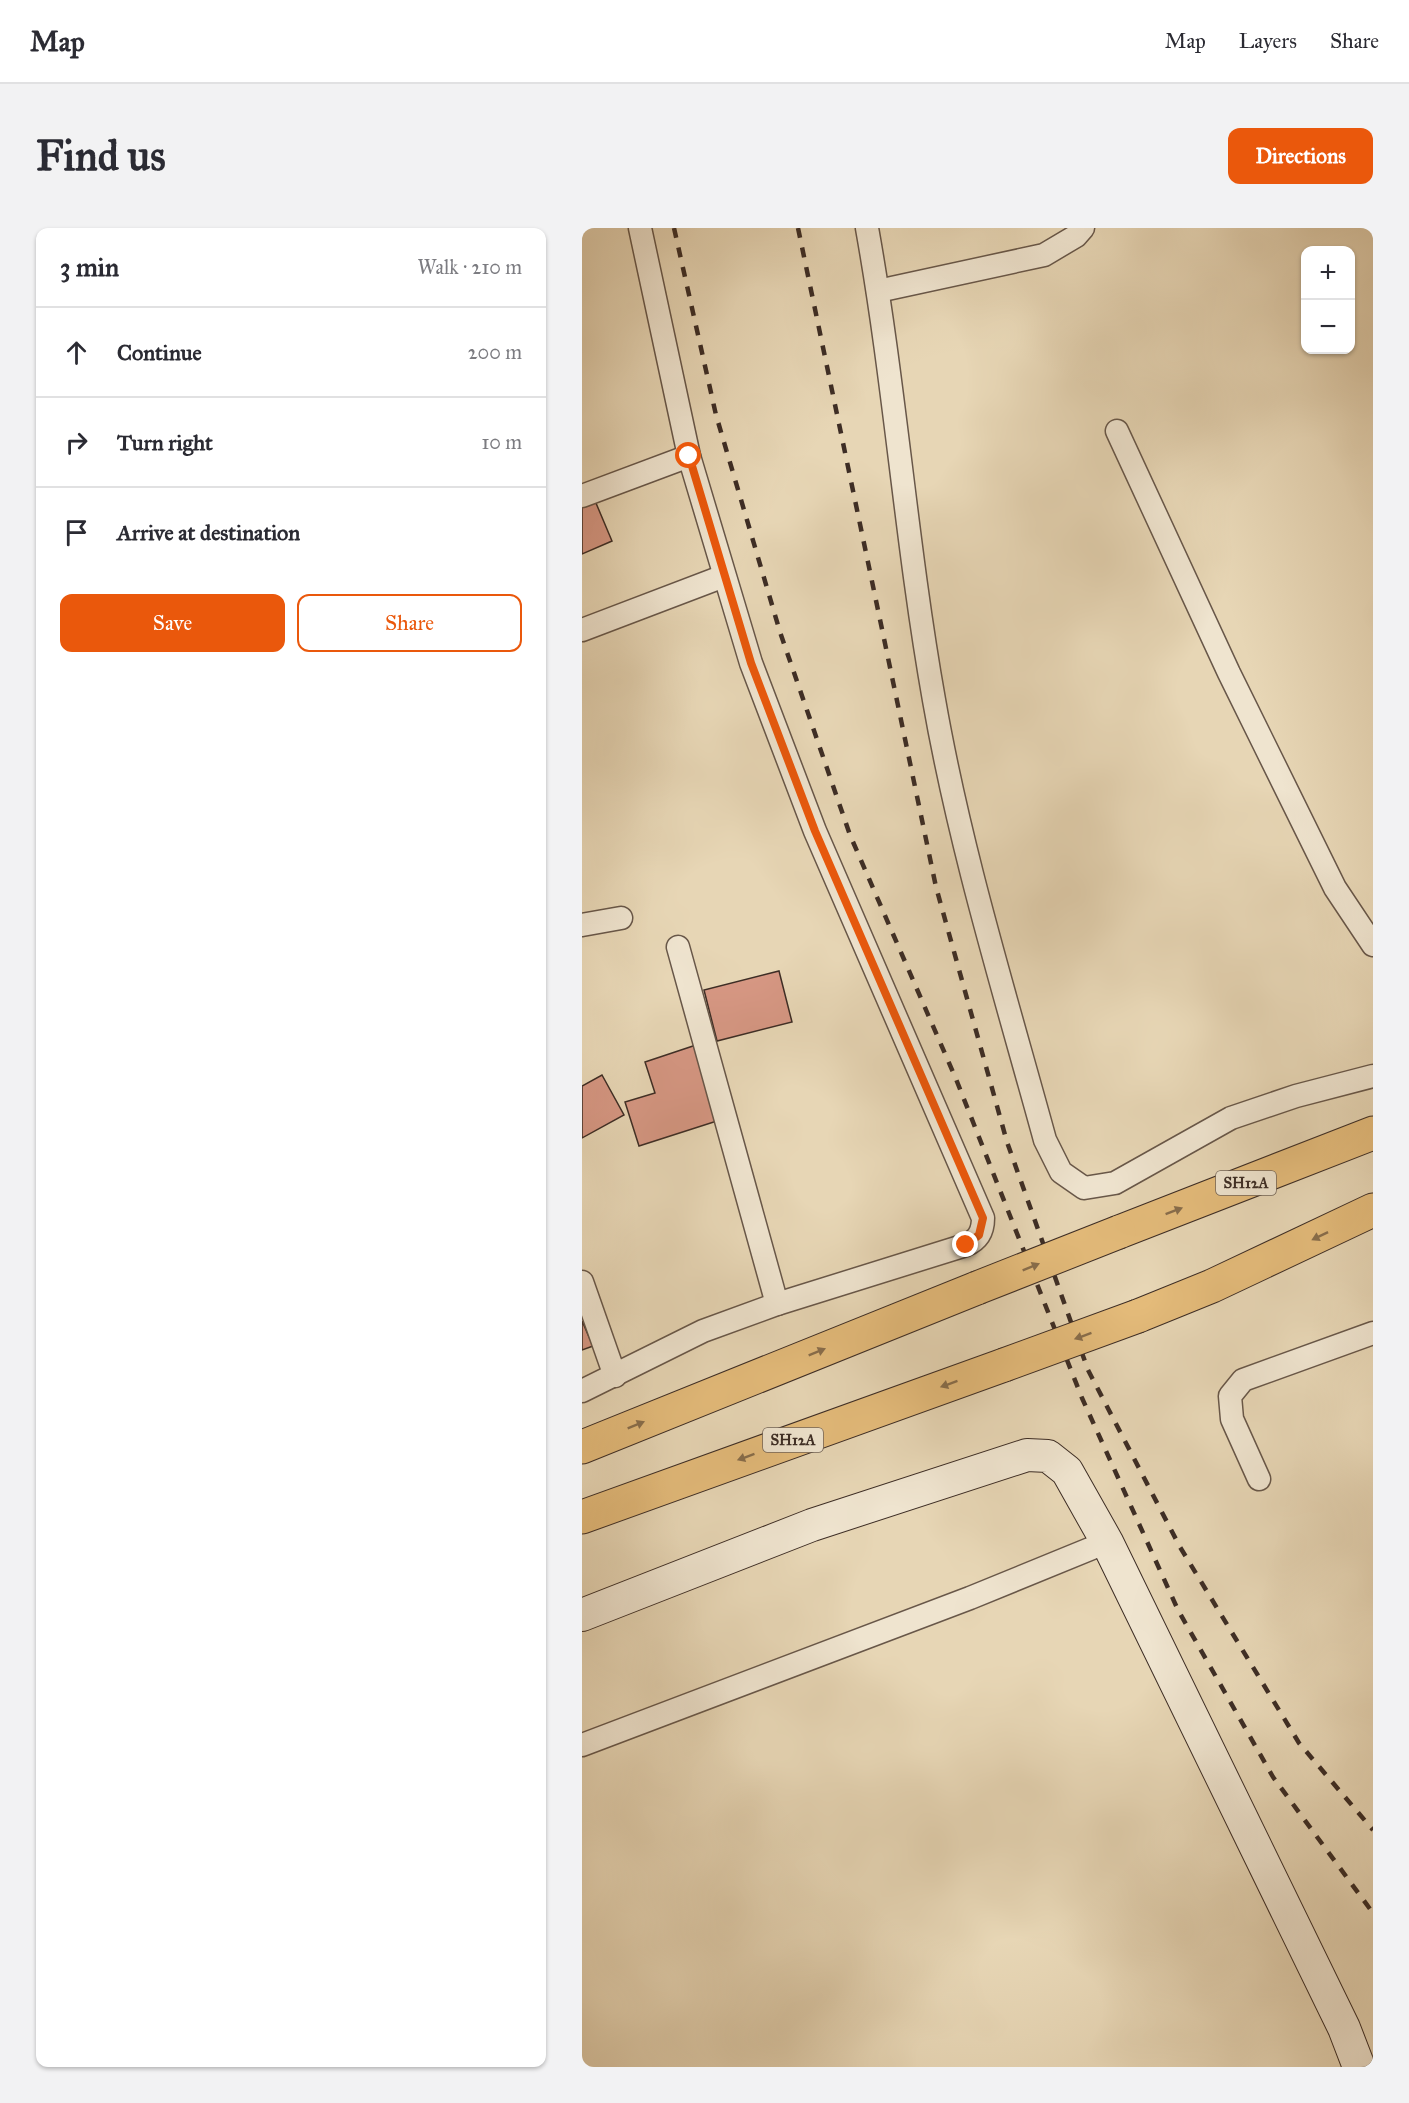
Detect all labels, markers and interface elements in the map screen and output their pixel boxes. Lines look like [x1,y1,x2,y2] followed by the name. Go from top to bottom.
[30,24,85,59] text: Map
[1165,28,1206,54] text: Map
[1239,28,1297,54] text: Layers
[1330,28,1379,54] text: Share
[1228,128,1373,184] button: Directions
[36,130,166,182] text: Find us
[1301,246,1355,354] map controls
[1301,246,1355,300] button: +
[60,251,119,283] text: 3 min
[417,255,522,279] text: Walk · 210 m
[1301,300,1355,354] button: −
[60,336,93,369] icon: ahead
[117,339,202,366] text: Continue
[468,340,522,364] text: 200 m
[60,426,93,459] icon: right
[117,429,213,456] text: Turn right
[481,430,522,454] text: 10 m
[675,442,701,468] route start
[60,516,93,549] icon: arrive
[117,519,300,546] text: Arrive at destination
[60,594,285,652] button: Save
[297,594,522,652] button: Share
[1216,1171,1276,1195] road number: SH12A
[1165,1206,1183,1215] one-way arrow
[952,1231,978,1257] route end
[1312,1231,1329,1240] one-way arrow
[1023,1262,1041,1272] one-way arrow
[1074,1331,1092,1341] one-way arrow
[808,1347,826,1356] one-way arrow
[940,1380,958,1390] one-way arrow
[628,1420,646,1430] one-way arrow
[763,1428,823,1452] road number: SH12A
[737,1453,755,1463] one-way arrow

